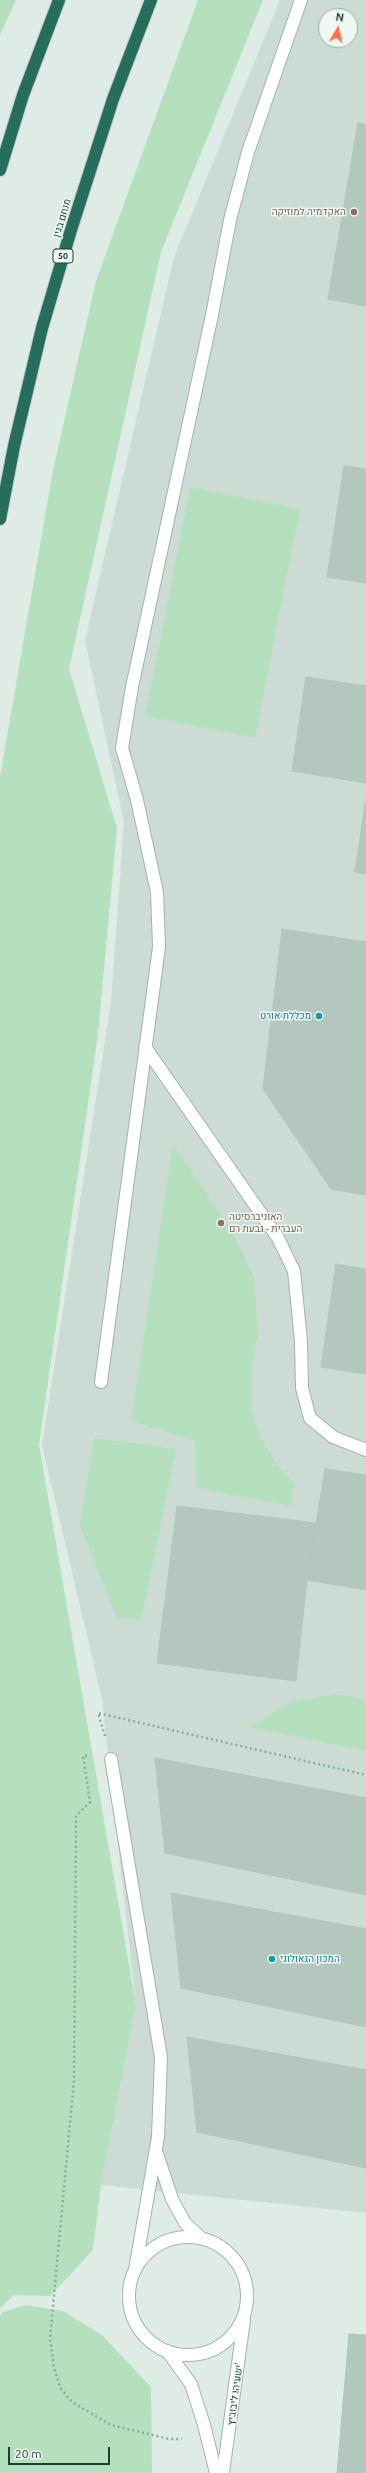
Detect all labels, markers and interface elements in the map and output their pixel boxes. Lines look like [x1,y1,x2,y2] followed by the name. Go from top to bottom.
[318,8,358,48] north arrow
[335,11,345,24] text: N
[50,197,74,239] street label: מנחם בגין
[272,206,346,218] place label: האקדמיה למוזיקה
[349,207,359,217] marker: האקדמיה למוזיקה
[53,249,73,263] road number: 50
[260,1010,311,1022] place label: מכללת אורט
[314,1011,324,1021] marker: מכללת אורט
[229,1211,302,1234] place label: האוניברסיטה העברית - גבעת רם
[216,1218,226,1228] marker: האוניברסיטה העברית - גבעת רם
[280,1953,340,1965] place label: המכון הגאולוגי
[267,1954,277,1964] marker: המכון הגאולוגי
[225,2362,245,2426] street label: ישעיהו ליבוביץ'
[10,2439,112,2465] scale bar
[15,2447,42,2460] text: 20 m

